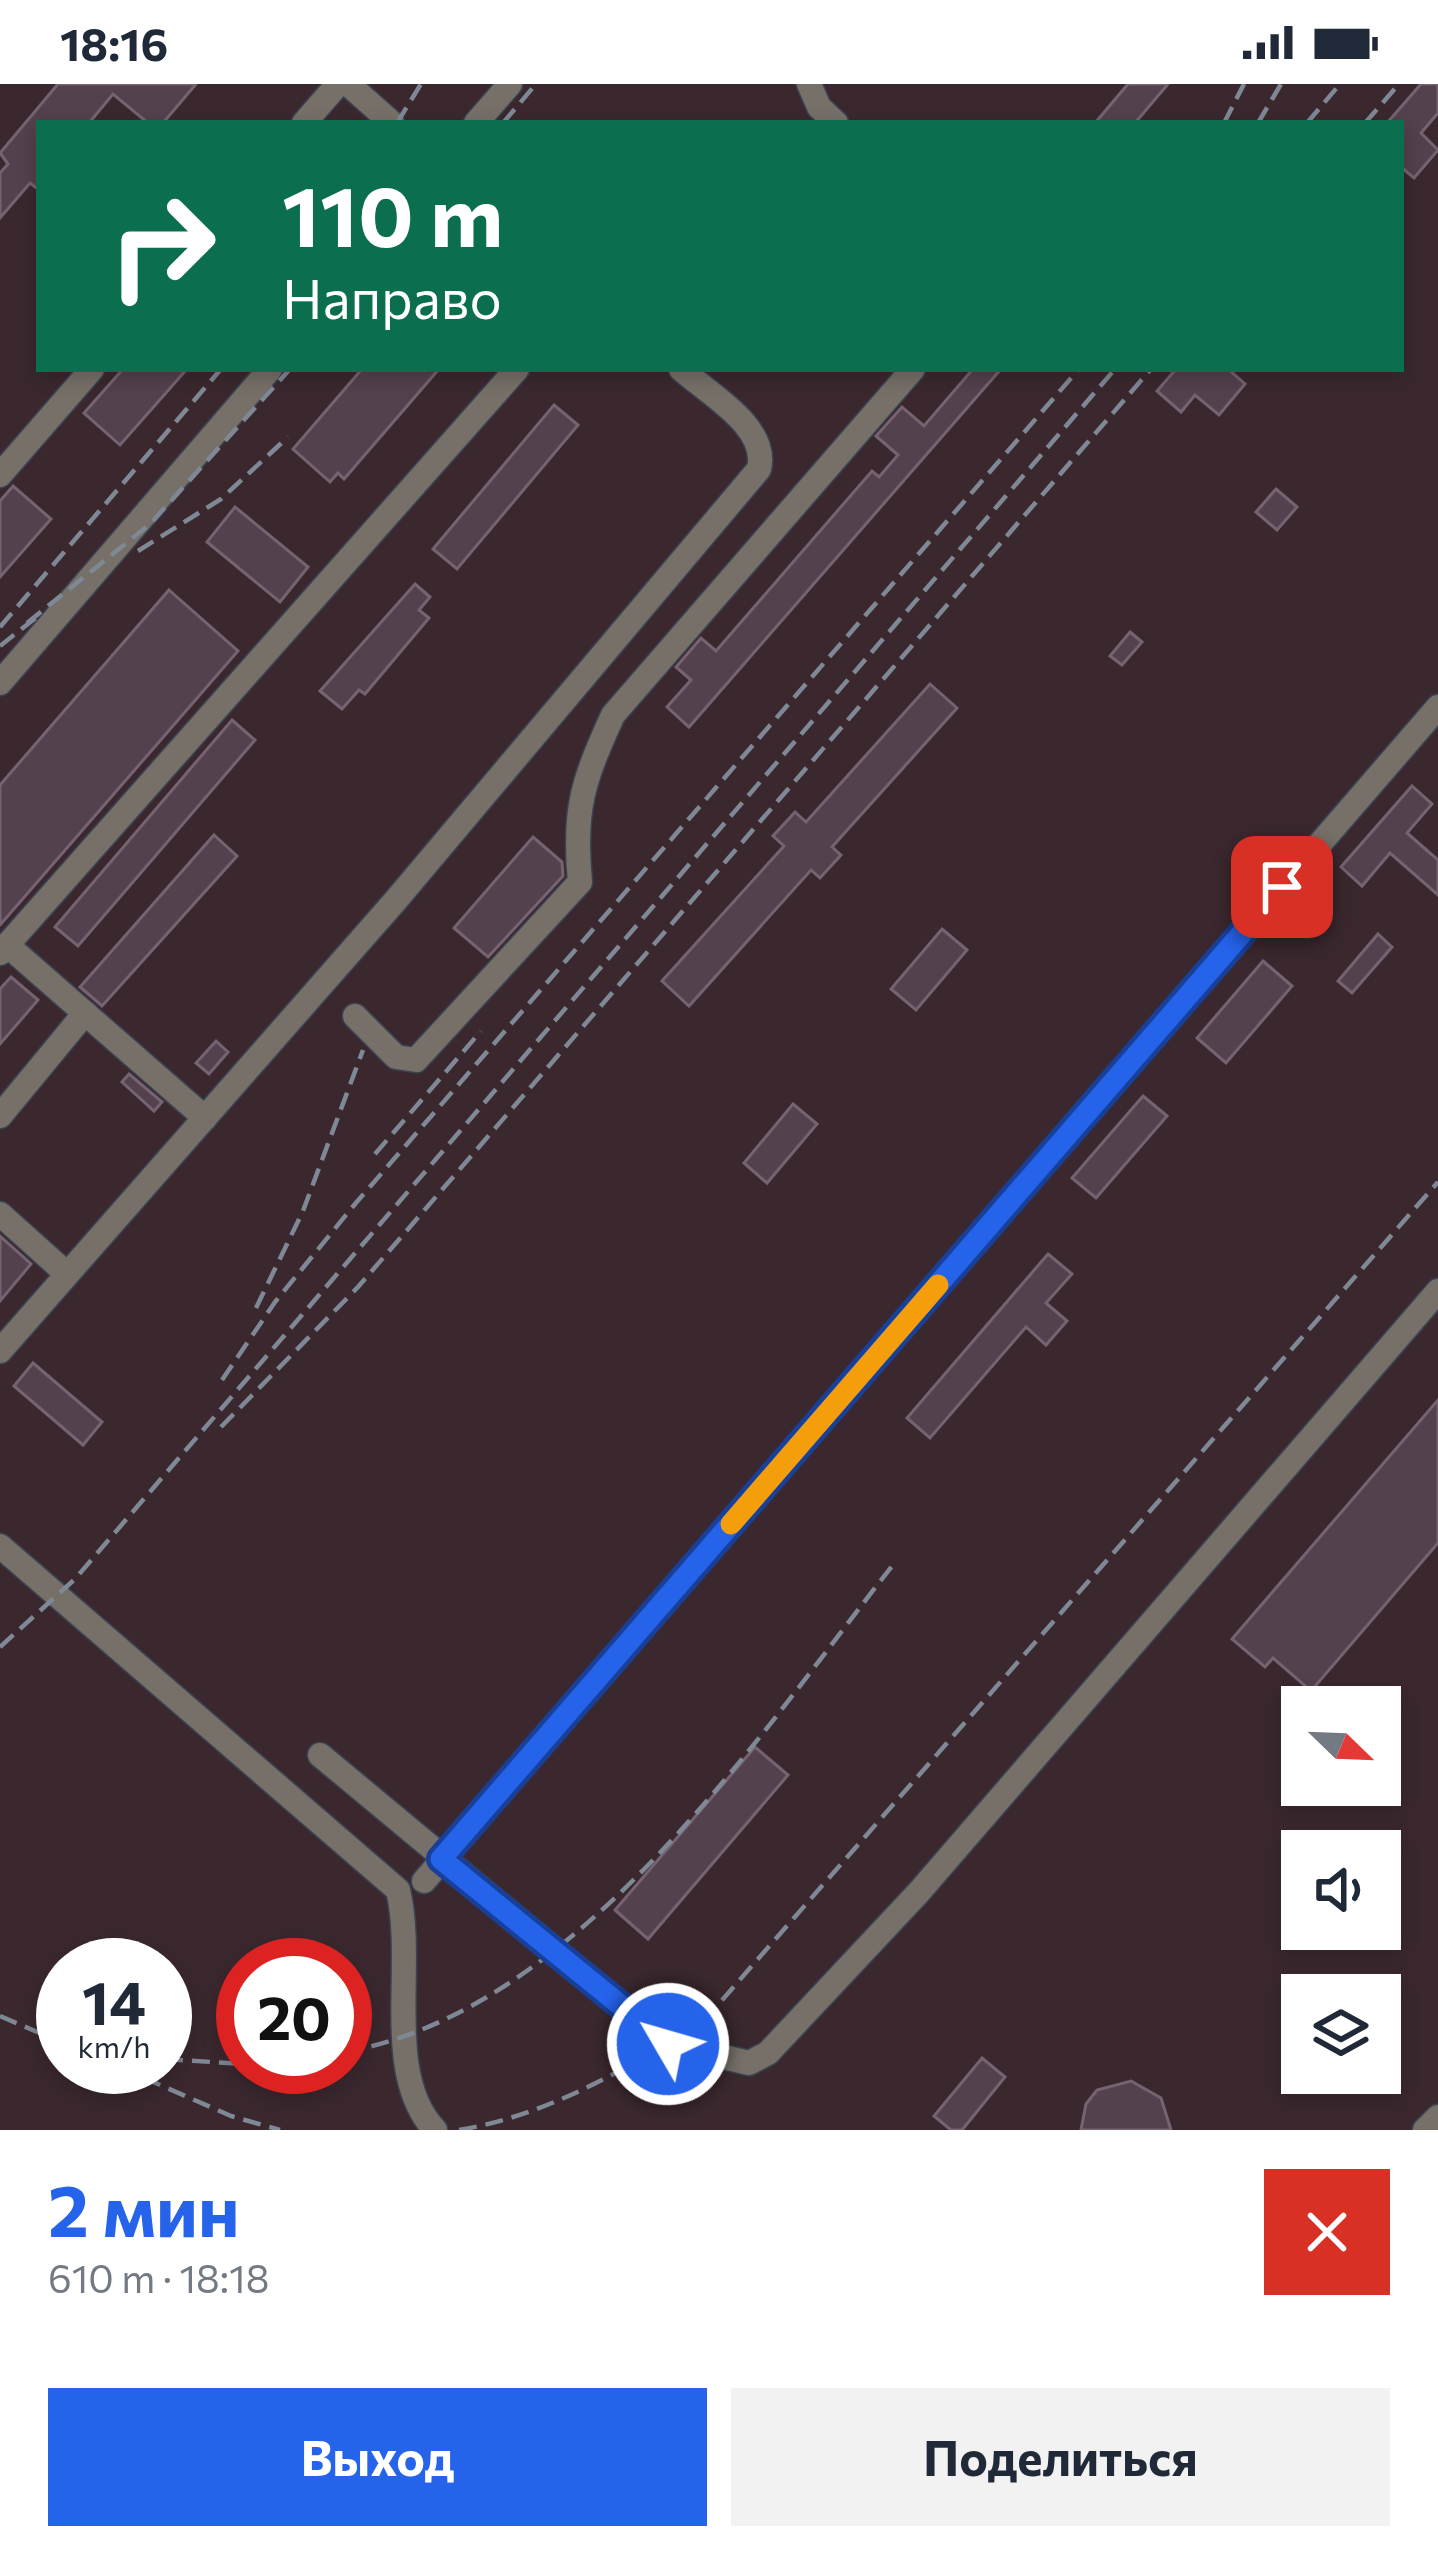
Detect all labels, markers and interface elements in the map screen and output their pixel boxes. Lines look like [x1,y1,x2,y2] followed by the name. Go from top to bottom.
[60,15,168,70] text: 18:16
[282,162,503,264] text: 110 m
[84,168,240,324] icon: right
[282,264,502,330] text: Направо
[1231,836,1333,938] pin
[1249,854,1315,920] icon: arrive
[1281,1686,1401,1806] north arrow
[1281,1686,1401,2094] map controls
[1281,1830,1401,1950] button: sound
[216,1938,372,2094] speed limit sign: 20
[82,1964,146,2037] text: 14
[1281,1974,1401,2094] button: layers
[605,1981,731,2107] position arrow
[78,2027,150,2064] text: km/h
[48,2164,240,2252] text: 2 мин
[1264,2169,1390,2295] button: close
[48,2253,269,2301] text: 610 m · 18:18
[48,2388,707,2526] button: Выход
[731,2388,1390,2526] button: Поделиться

